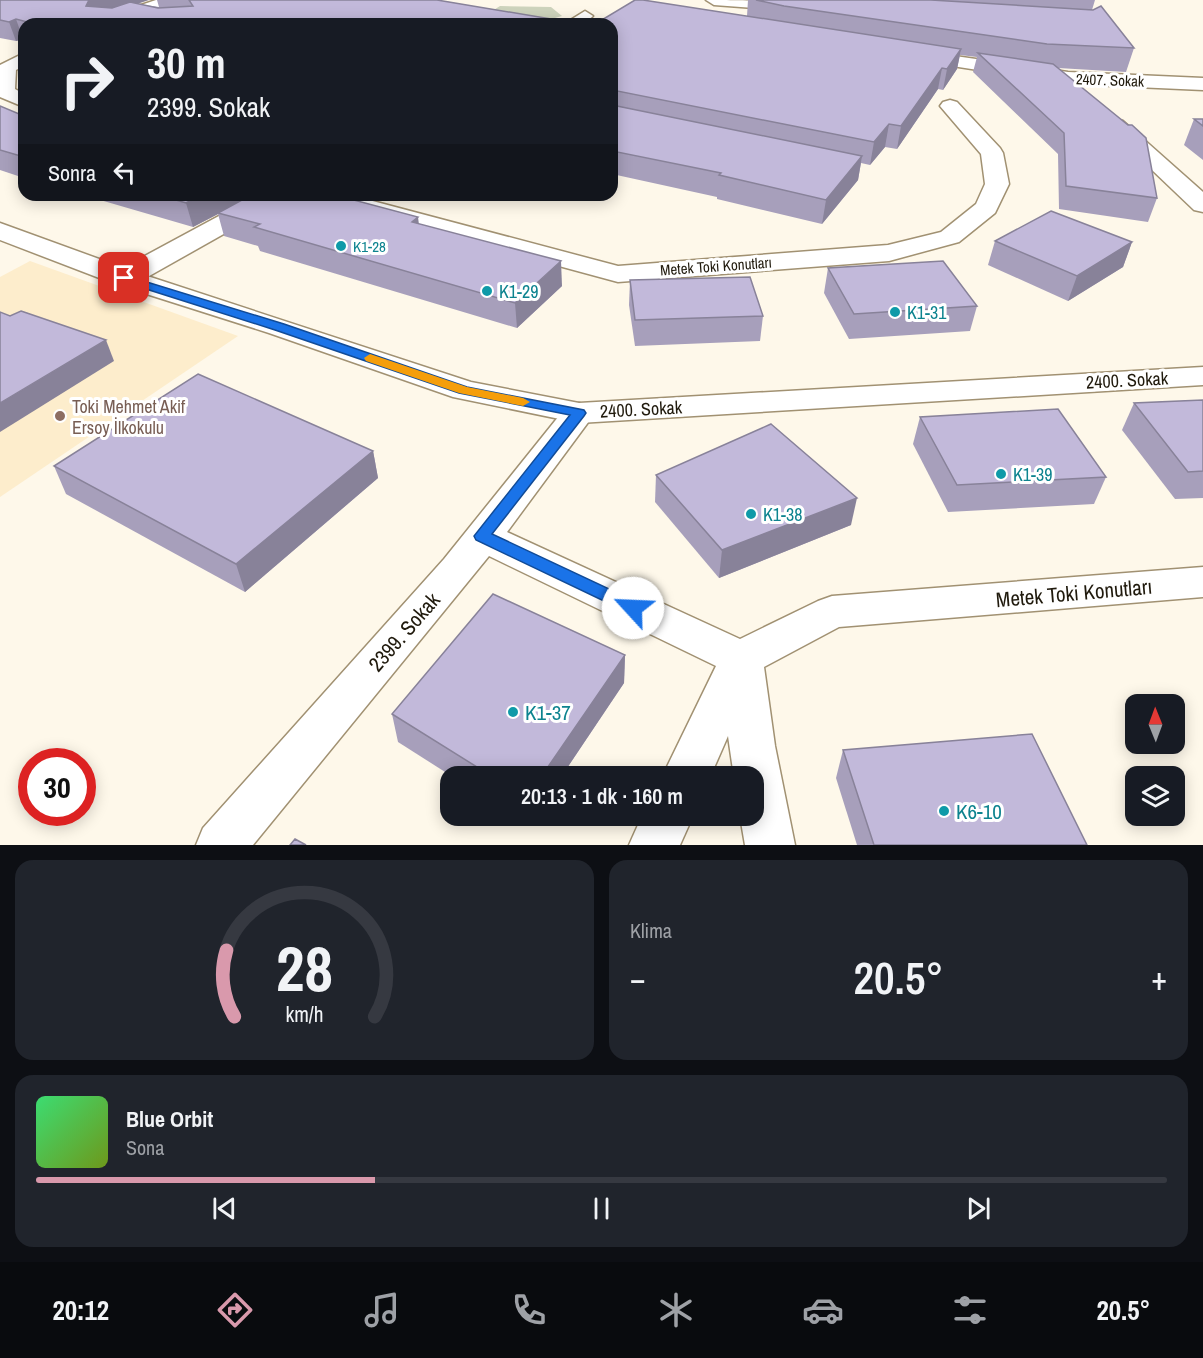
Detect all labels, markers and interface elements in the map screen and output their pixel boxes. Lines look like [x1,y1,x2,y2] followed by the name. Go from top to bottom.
[147,35,226,91] text: 30 m
[48,42,126,120] icon: right
[1075,68,1145,92] street label: 2407. Sokak
[147,89,270,125] text: 2399. Sokak
[108,156,141,189] icon: left
[48,158,96,188] text: Sonra
[353,236,386,257] place label: K1-28
[334,239,348,253] marker: K1-28
[98,252,149,303] pin
[659,252,773,280] street label: Metek Toki Konutları
[107,261,140,294] icon: arrive
[499,279,538,304] place label: K1-29
[480,284,494,298] marker: K1-29
[907,300,947,325] place label: K1-31
[888,305,902,319] marker: K1-31
[1085,365,1169,395] street label: 2400. Sokak
[72,394,186,440] place label: Toki Mehmet Akif Ersoy İlkokulu
[599,394,683,424] street label: 2400. Sokak
[53,409,67,423] marker: Toki Mehmet Akif Ersoy İlkokulu
[1013,462,1052,487] place label: K1-39
[994,467,1008,481] marker: K1-39
[763,502,802,527] place label: K1-38
[744,507,758,521] marker: K1-38
[995,572,1153,614] street label: Metek Toki Konutları
[601,576,665,640] position arrow
[362,586,447,678] street label: 2399. Sokak
[1125,694,1185,754] north arrow
[1125,694,1185,826] map controls
[525,698,571,727] place label: K1-37
[506,705,520,719] marker: K1-37
[18,748,96,826] speed limit sign: 30
[1125,766,1185,826] button: layers
[521,781,683,811] text: 20:13 · 1 dk · 160 m
[956,797,1002,826] place label: K6-10
[937,804,951,818] marker: K6-10
[630,917,672,944] text: Klima
[276,926,333,1010] text: 28
[854,947,943,1008] text: 20.5°
[630,956,646,1000] text: −
[1151,956,1167,1000] text: +
[285,1000,324,1029] text: km/h
[126,1104,213,1134] text: Blue Orbit
[126,1134,164,1161] text: Sona
[208,1192,241,1225] icon: previous
[585,1192,618,1225] icon: pause
[962,1192,995,1225] icon: next
[214,1289,256,1331] icon: directions
[361,1289,403,1331] icon: music
[508,1289,550,1331] icon: phone
[655,1289,697,1331] icon: climate
[802,1289,844,1331] icon: car
[949,1289,991,1331] icon: filters
[53,1292,109,1328] text: 20:12
[1096,1292,1150,1328] text: 20.5°

